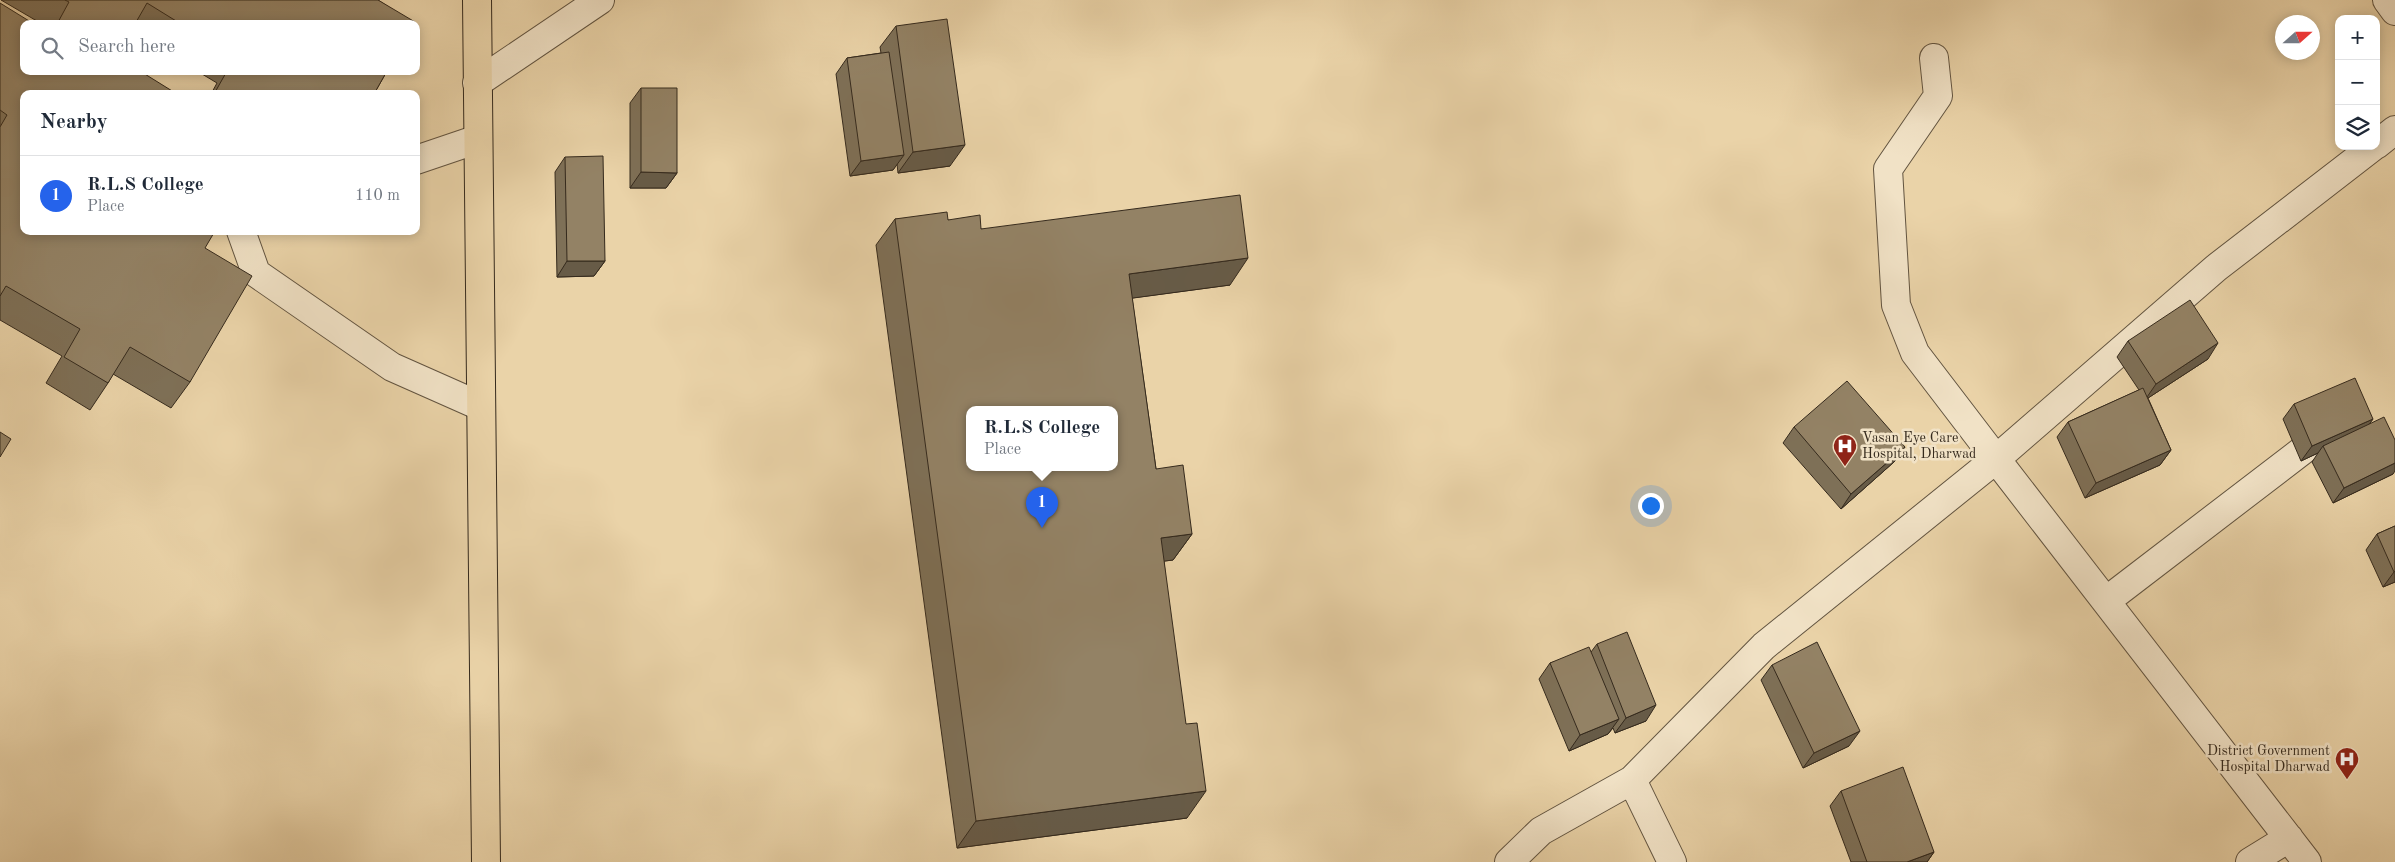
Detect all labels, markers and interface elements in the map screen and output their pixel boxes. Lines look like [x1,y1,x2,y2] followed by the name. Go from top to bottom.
[2275,15,2320,60] north arrow
[2335,15,2380,150] map controls
[2335,15,2380,60] button: +
[20,20,420,75] search box
[38,34,66,62] icon: search
[78,38,175,57] text: Search here
[2335,60,2380,105] button: −
[2335,105,2380,150] button: layers
[40,112,108,133] text: Nearby
[87,176,204,195] text: R.L.S College
[51,188,61,204] text: 1
[355,188,400,204] text: 110 m
[87,199,124,215] text: Place
[966,406,1118,471] popup
[984,419,1100,438] text: R.L.S College
[1862,431,1976,461] place label: Vasan Eye Care Hospital, Dharwad
[1832,433,1858,467] hospital icon: Vasan Eye Care Hospital, Dharwad
[984,442,1021,458] text: Place
[1026,487,1058,528] pin: 1
[1638,493,1664,519] your location
[2207,744,2330,774] place label: District Government Hospital Dharwad
[2334,746,2360,780] hospital icon: District Government Hospital Dharwad

